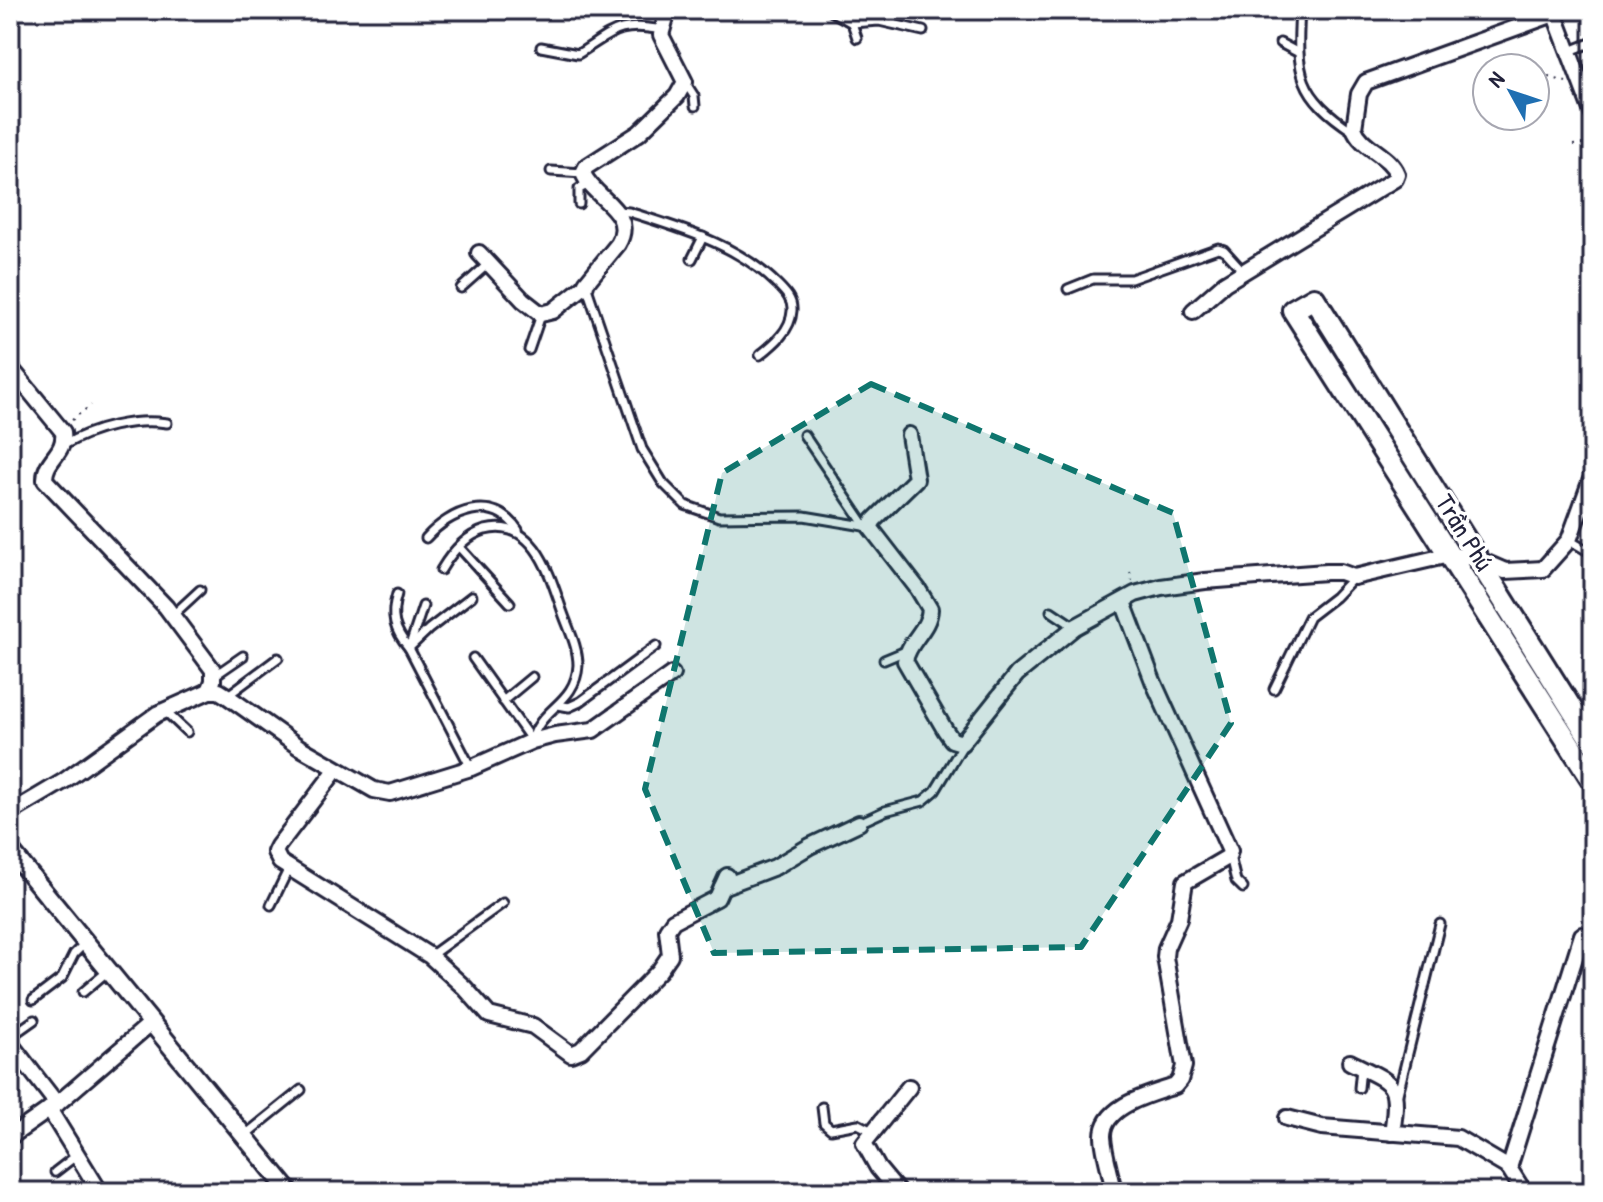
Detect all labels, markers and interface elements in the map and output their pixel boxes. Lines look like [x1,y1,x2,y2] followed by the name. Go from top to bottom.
[1471,52,1551,132] north arrow
[1480,65,1511,93] text: N
[1428,487,1502,577] street label: Trần Phú

